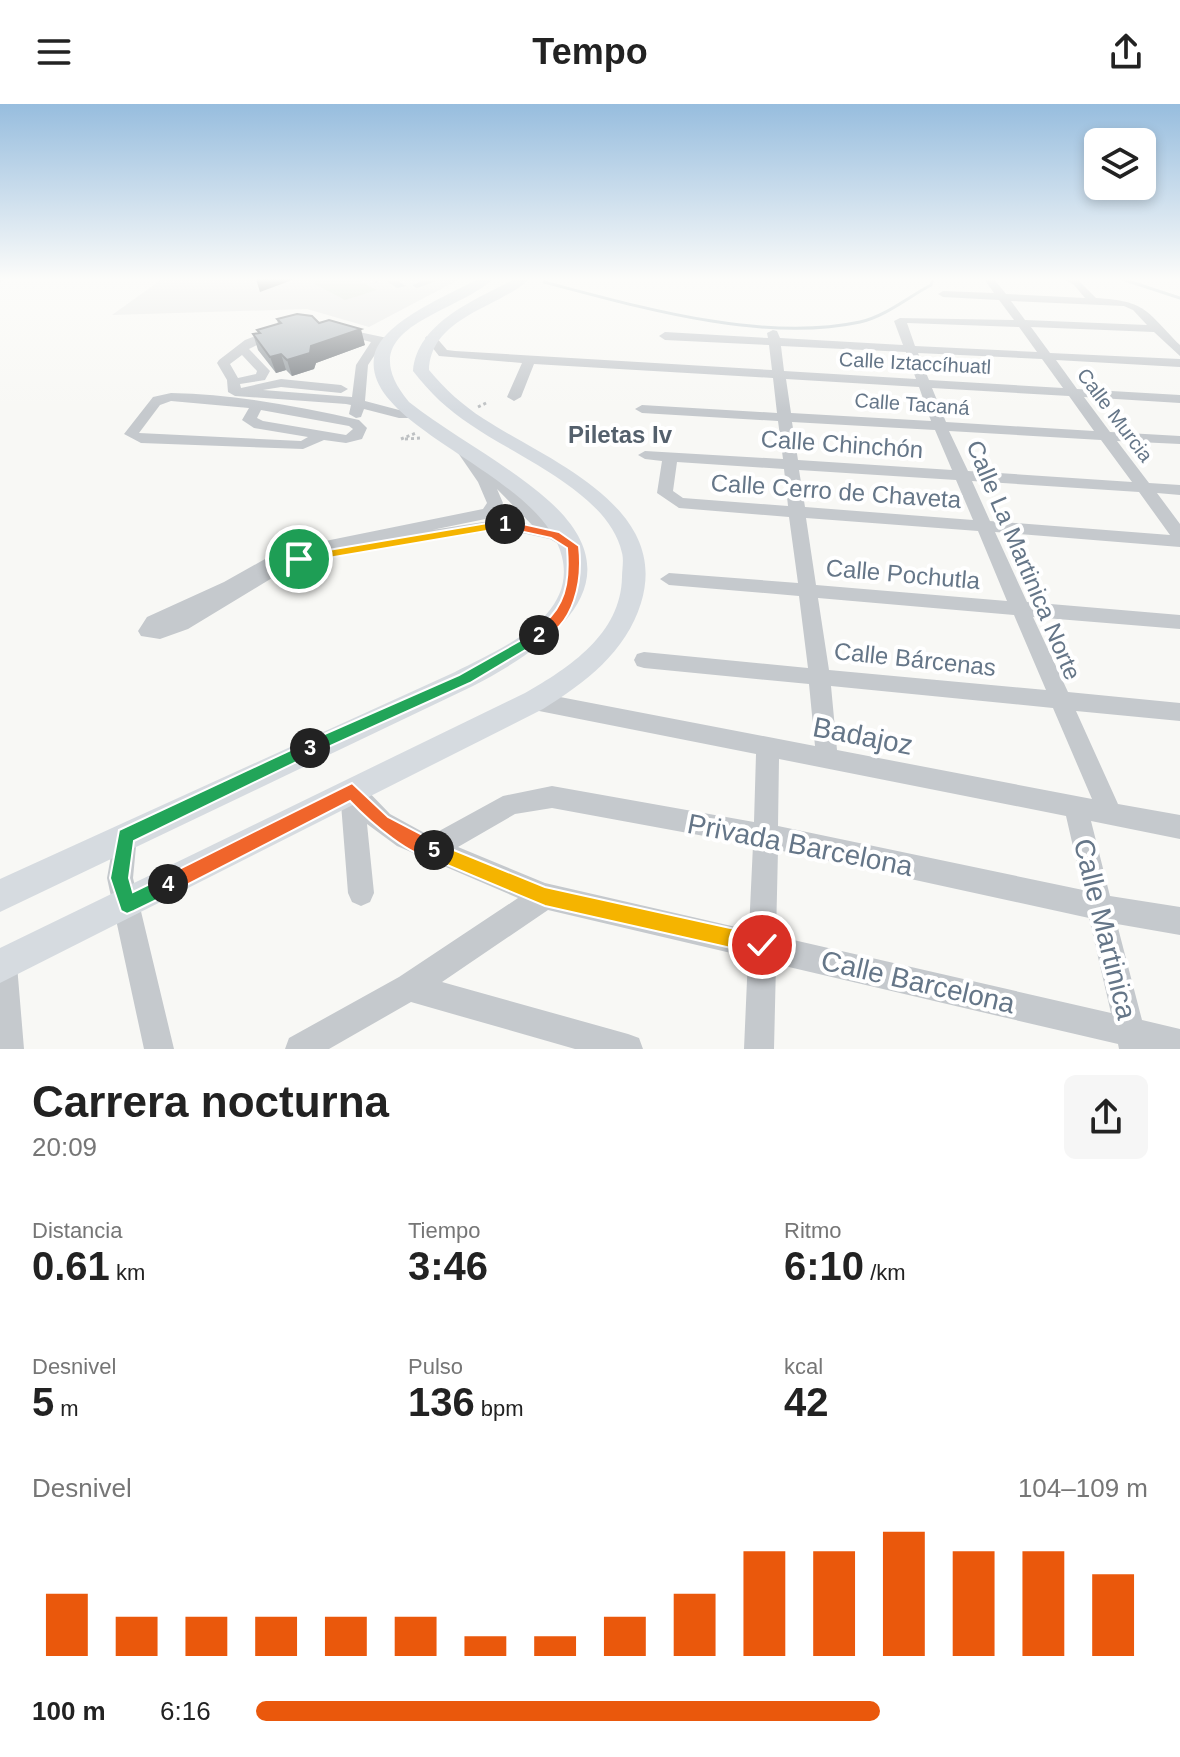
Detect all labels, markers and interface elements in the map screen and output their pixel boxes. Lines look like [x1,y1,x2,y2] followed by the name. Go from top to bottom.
[32,30,76,74] icon: menu
[1104,30,1148,74] icon: share
[532,31,648,72] text: Tempo
[1084,128,1156,200] map controls
[1084,128,1156,200] button: layers
[838,348,992,378] street label: Calle Iztaccíhuatl
[1073,364,1158,467] street label: Calle Murcia
[854,389,971,419] street label: Calle Tacaná
[568,421,673,448] district label: Piletas Iv
[760,425,924,463] street label: Calle Chinchón
[961,436,1087,684] street label: Calle La Martinica Norte
[710,469,963,513] street label: Calle Cerro de Chaveta
[485,504,525,544] pin: 1
[499,511,511,536] text: 1
[265,525,333,593] pin
[277,537,321,581] icon: arrive
[825,554,982,594] street label: Calle Pochutla
[519,615,559,655] pin: 2
[533,622,545,647] text: 2
[833,637,997,681] street label: Calle Bárcenas
[810,711,916,761] street label: Badajoz
[290,728,330,768] pin: 3
[304,735,316,760] text: 3
[685,808,916,882] street label: Privada Barcelona
[414,830,454,870] pin: 5
[1068,835,1143,1023] street label: Calle Martinica
[428,837,440,862] text: 5
[148,864,188,904] pin: 4
[162,871,174,896] text: 4
[728,911,796,979] pin
[740,923,784,967] icon: check
[818,945,1018,1019] street label: Calle Barcelona
[1064,1075,1148,1159] button: share
[32,1077,389,1126] text: Carrera nocturna
[32,1132,97,1162] text: 20:09
[32,1218,122,1243] text: Distancia
[408,1218,481,1243] text: Tiempo
[784,1218,841,1243] text: Ritmo
[32,1244,110,1288] text: 0.61
[408,1244,488,1288] text: 3:46
[784,1244,864,1288] text: 6:10
[110,1260,145,1285] text: km
[864,1260,906,1285] text: /km
[32,1354,116,1379] text: Desnivel
[408,1354,463,1379] text: Pulso
[784,1354,823,1379] text: kcal
[32,1380,54,1424] text: 5
[408,1380,475,1424] text: 136
[784,1380,829,1424] text: 42
[54,1396,79,1421] text: m
[475,1396,524,1421] text: bpm
[32,1473,132,1503] text: Desnivel
[1018,1473,1148,1503] text: 104–109 m
[32,1696,106,1726] text: 100 m
[160,1696,211,1726] text: 6:16

